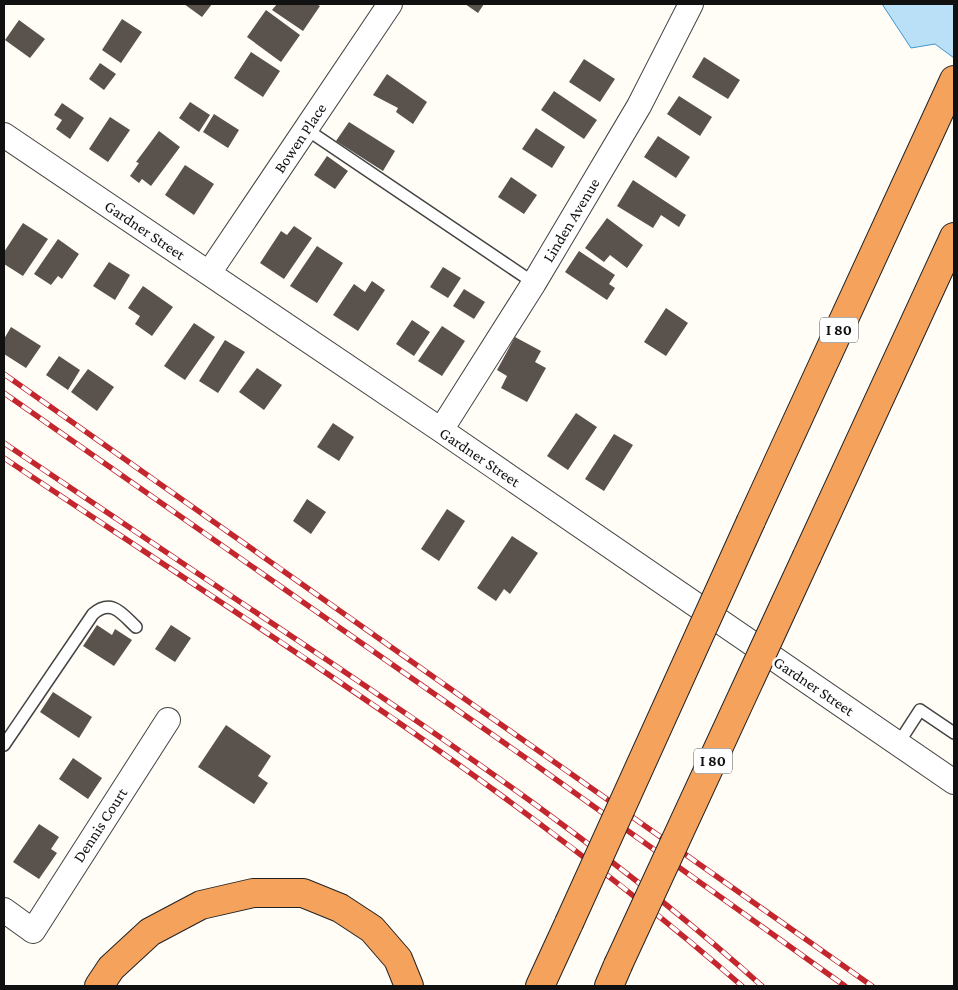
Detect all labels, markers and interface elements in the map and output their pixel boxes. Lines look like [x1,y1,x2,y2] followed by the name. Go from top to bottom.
[271,100,329,176] street label: Bowen Place
[539,175,603,265] street label: Linden Avenue
[102,197,189,263] street label: Gardner Street
[820,318,858,342] road number: I 80
[437,424,524,490] street label: Gardner Street
[771,653,858,719] street label: Gardner Street
[694,748,732,774] road number: I 80
[70,784,131,865] street label: Dennis Court

